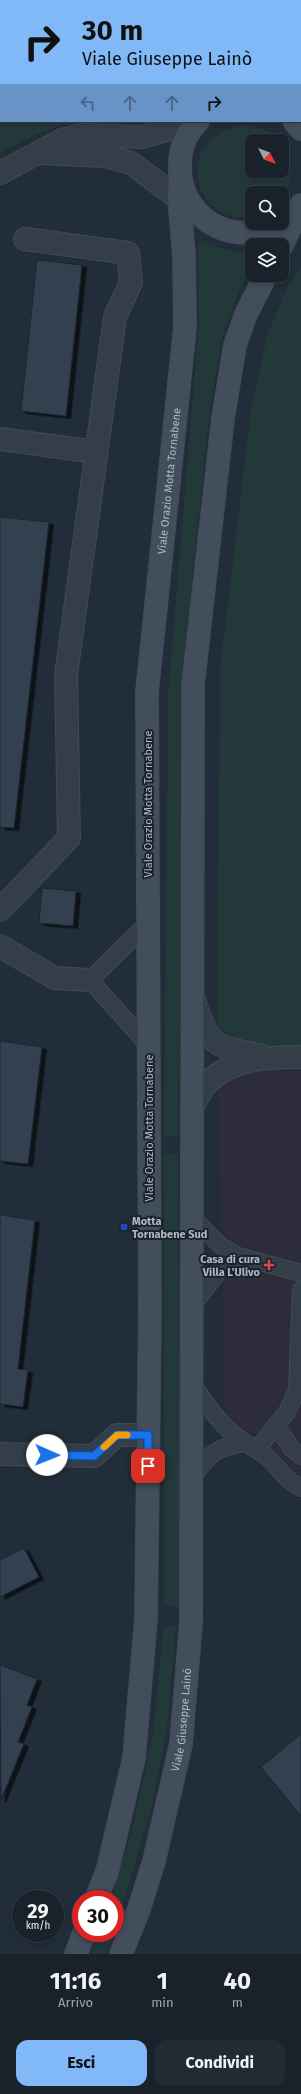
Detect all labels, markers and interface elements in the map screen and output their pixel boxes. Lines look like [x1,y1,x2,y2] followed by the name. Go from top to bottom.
[82,14,143,47] text: 30 m
[16,16,68,68] icon: right
[82,48,252,70] text: Viale Giuseppe Lainò
[77,92,99,114] icon: left
[119,92,141,114] icon: ahead
[161,92,183,114] icon: ahead
[203,92,225,114] icon: right
[245,134,289,178] north arrow
[245,134,289,282] map controls
[245,186,289,230] button: search
[245,238,289,282] button: layers
[155,407,184,555] street label: Viale Orazio Motta Tornabene
[142,731,155,877] street label: Viale Orazio Motta Tornabene
[143,1055,156,1201] street label: Viale Orazio Motta Tornabene
[132,1215,207,1241] place label: Motta Tornabene Sud
[119,1222,129,1232] marker: Motta Tornabene Sud
[200,1253,261,1279] place label: Casa di cura Villa L'Ulivo
[263,1259,275,1271] marker: Casa di cura Villa L'Ulivo
[26,1434,68,1476] position arrow
[131,1449,165,1483] pin
[137,1455,159,1477] icon: arrive
[169,1668,194,1773] street label: Viale Giuseppe Lainò
[72,1890,124,1942] speed limit sign: 30
[27,1899,49,1923] text: 29
[26,1920,50,1932] text: km/h
[50,1967,101,1995] text: 11:16
[157,1967,168,1995] text: 1
[223,1967,251,1995] text: 40
[58,1995,93,2010] text: Arrivo
[151,1995,174,2010] text: min
[232,1995,243,2010] text: m
[16,2040,147,2086] button: Esci
[155,2040,285,2086] button: Condividi

